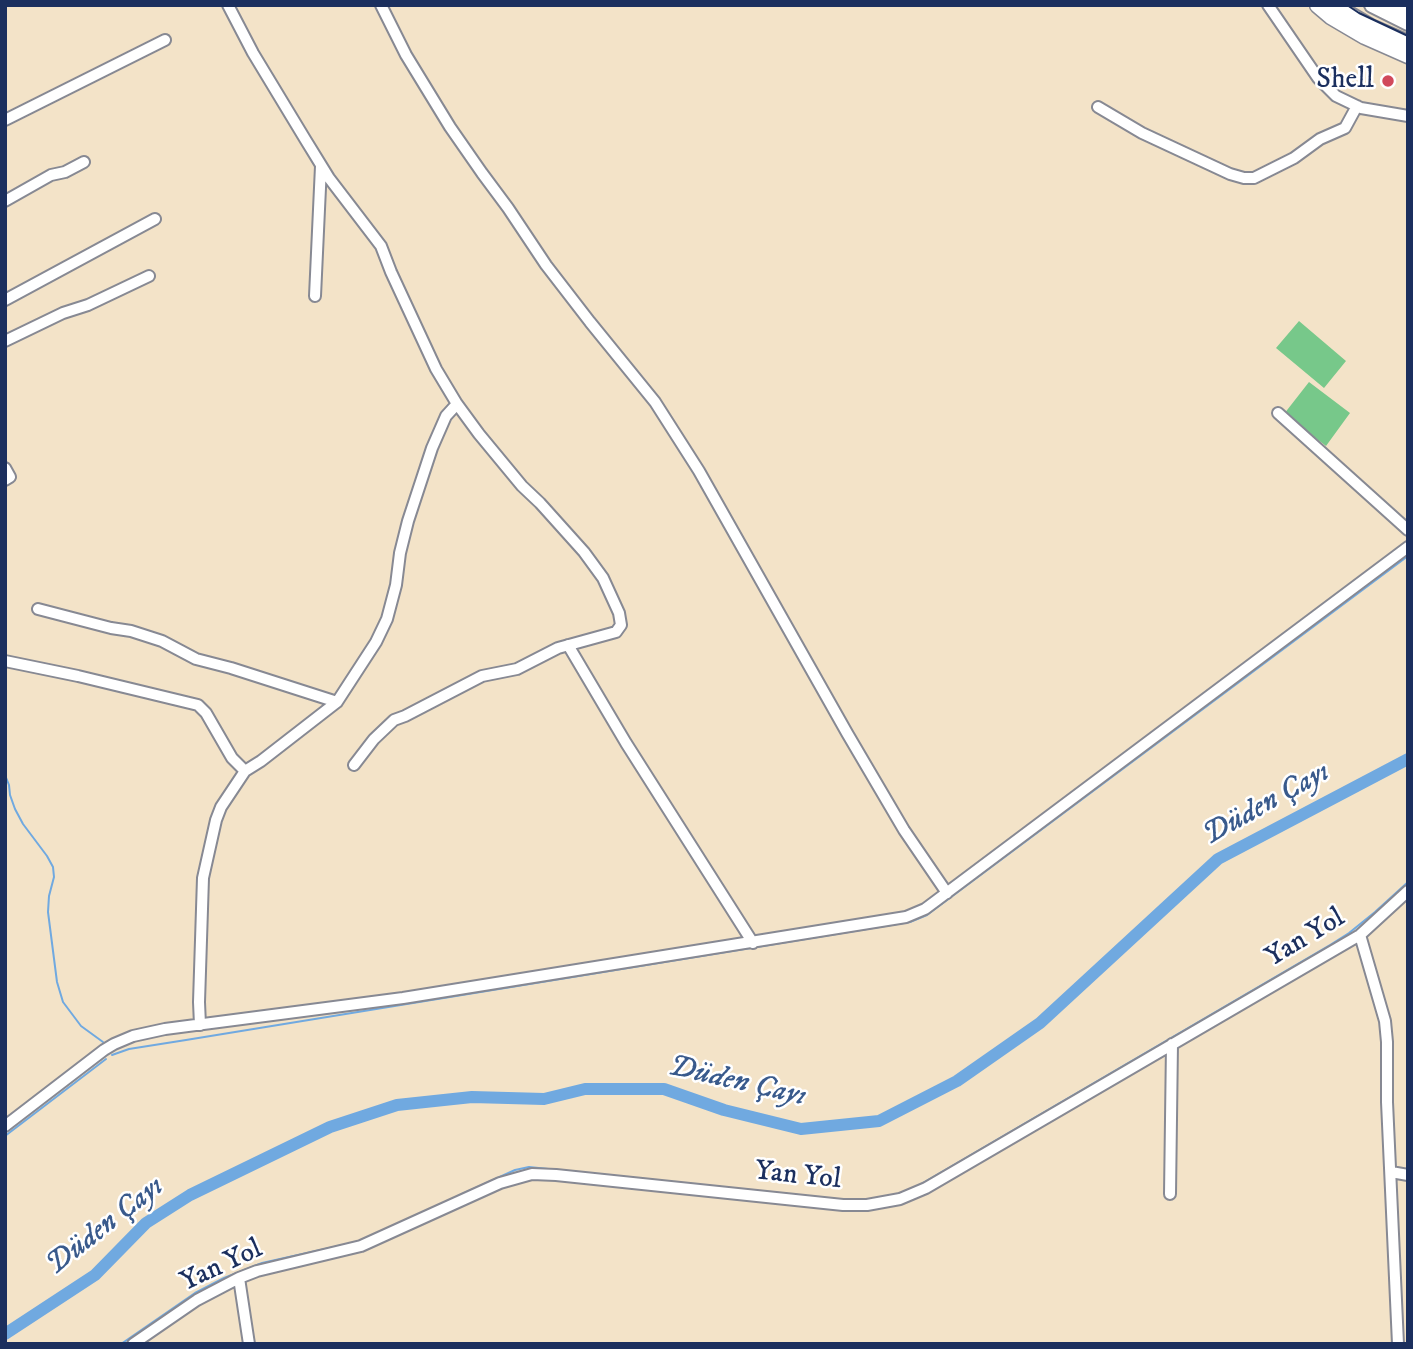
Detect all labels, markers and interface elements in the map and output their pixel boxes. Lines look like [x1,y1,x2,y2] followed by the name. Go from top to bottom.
[1316,64,1374,98] place label: Shell
[1380,73,1396,89] marker: Shell
[1197,755,1337,855] water label: Düden Çayı
[1260,902,1352,976] street label: Yan Yol
[665,1050,809,1116] water label: Düden Çayı
[753,1156,843,1198] street label: Yan Yol
[40,1170,172,1284] water label: Düden Çayı
[176,1234,268,1300] street label: Yan Yol

